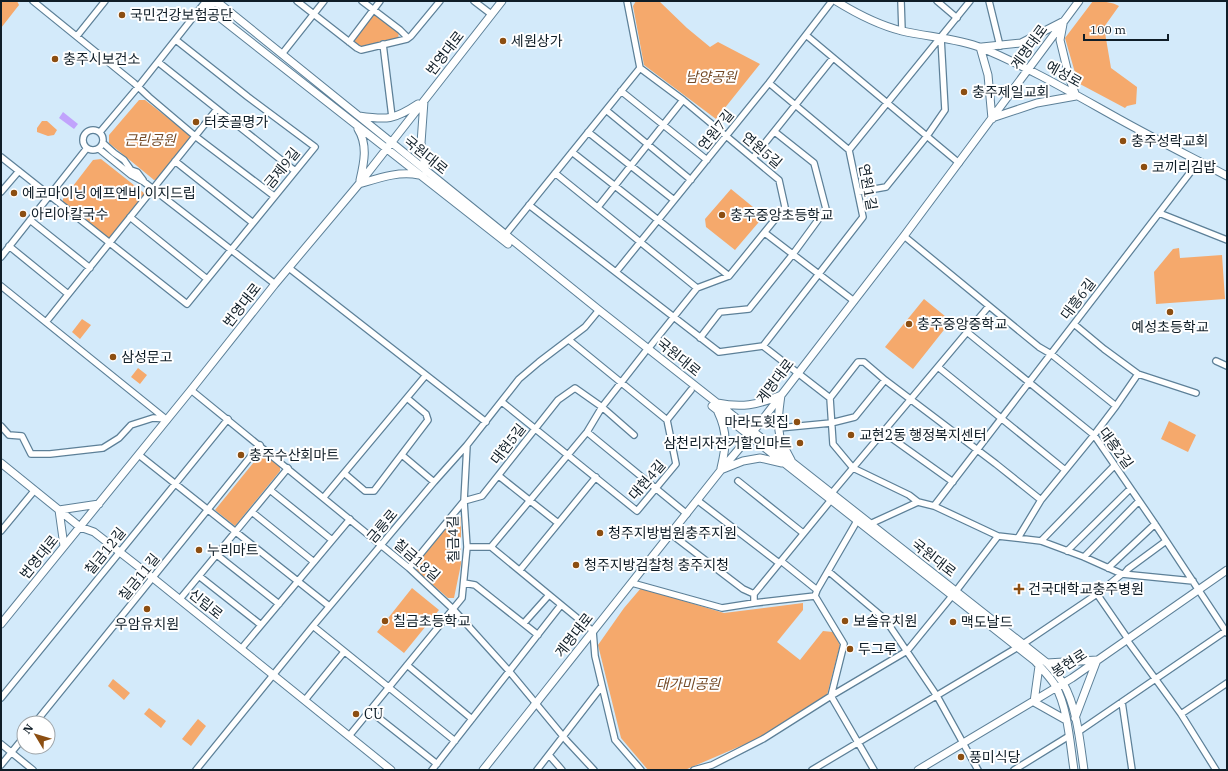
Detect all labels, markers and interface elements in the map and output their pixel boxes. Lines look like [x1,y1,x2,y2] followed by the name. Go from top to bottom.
[130,6,233,24] place label: 국민건강보험공단
[117,10,127,20] marker: 국민건강보험공단
[1084,16,1168,42] scale bar
[1007,21,1051,73] street label: 계명대로
[1090,22,1126,37] text: 100 m
[422,27,468,79] street label: 번영대로
[511,32,563,50] place label: 세원상가
[498,36,508,46] marker: 세원상가
[63,50,140,68] place label: 충주시보건소
[50,54,60,64] marker: 충주시보건소
[1043,57,1085,91] street label: 예성로
[685,68,738,86] park label: 남양공원
[972,83,1049,101] place label: 충주제일교회
[959,87,969,97] marker: 충주제일교회
[694,106,738,154] street label: 연원7길
[204,113,269,131] place label: 터줏골명가
[191,117,201,127] marker: 터줏골명가
[738,128,786,172] street label: 연원5길
[124,131,177,149] park label: 근린공원
[400,132,452,178] street label: 국원대로
[1131,132,1208,150] place label: 충주성락교회
[1118,136,1128,146] marker: 충주성락교회
[260,144,304,192] street label: 금제9길
[1152,158,1217,176] place label: 코끼리김밥
[855,162,881,212] street label: 연원1길
[1139,162,1149,172] marker: 코끼리김밥
[22,184,196,202] place label: 에코마이닝 에프엔비 이지드립
[9,188,19,198] marker: 에코마이닝 에프엔비 이지드립
[31,205,108,223] place label: 아리아칼국수
[730,206,833,224] place label: 충주중앙초등학교
[18,209,28,219] marker: 아리아칼국수
[717,210,727,220] marker: 충주중앙초등학교
[1057,275,1099,323] street label: 대흥6길
[219,279,265,331] street label: 번영대로
[1165,307,1175,317] marker: 예성초등학교
[917,315,1007,333] place label: 충주중앙중학교
[1131,318,1209,336] place label: 예성초등학교
[904,319,914,329] marker: 충주중앙중학교
[653,334,705,380] street label: 국원대로
[121,348,173,366] place label: 삼성문고
[108,352,118,362] marker: 삼성문고
[752,355,798,407] street label: 계명대로
[725,413,789,431] place label: 마라도횟집
[792,417,802,427] marker: 마라도횟집
[486,420,530,468] street label: 대현5길
[1095,424,1137,472] street label: 대흥2길
[859,426,987,444] place label: 교현2동 행정복지센터
[846,430,856,440] marker: 교현2동 행정복지센터
[663,434,792,452] place label: 삼천리자전거할인마트
[795,438,805,448] marker: 삼천리자전거할인마트
[249,446,339,464] place label: 충주수산회마트
[236,450,246,460] marker: 충주수산회마트
[625,456,669,504] street label: 대현4길
[363,505,401,547] street label: 금릉로
[444,515,462,563] street label: 칠금4길
[81,524,129,578] street label: 칠금12길
[608,524,737,542] place label: 청주지방법원충주지원
[595,528,605,538] marker: 청주지방법원충주지원
[16,531,62,583] street label: 번영대로
[390,535,444,585] street label: 칠금18길
[908,535,960,581] street label: 국원대로
[207,541,259,559] place label: 누리마트
[194,545,204,555] marker: 누리마트
[115,550,163,604] street label: 칠금11길
[584,556,729,574] place label: 청주지방검찰청 충주지청
[571,560,581,570] marker: 청주지방검찰청 충주지청
[1028,580,1144,598] place label: 건국대학교충주병원
[1013,583,1025,595] marker: 건국대학교충주병원
[185,585,227,623] street label: 신립로
[142,604,152,614] marker: 우암유치원
[551,609,597,661] street label: 계명대로
[393,612,470,630] place label: 칠금초등학교
[853,612,917,630] place label: 보슬유치원
[961,613,1013,631] place label: 맥도날드
[115,615,179,633] place label: 우암유치원
[380,616,390,626] marker: 칠금초등학교
[840,616,850,626] marker: 보슬유치원
[948,617,958,627] marker: 맥도날드
[858,640,897,658] place label: 두그루
[845,644,855,654] marker: 두그루
[1048,645,1090,681] street label: 봉현로
[656,675,721,693] park label: 대가미공원
[364,705,383,723] place label: CU
[351,709,361,719] marker: CU
[16,715,56,755] north arrow
[20,721,36,737] text: N
[969,748,1021,766] place label: 풍미식당
[956,752,966,762] marker: 풍미식당

